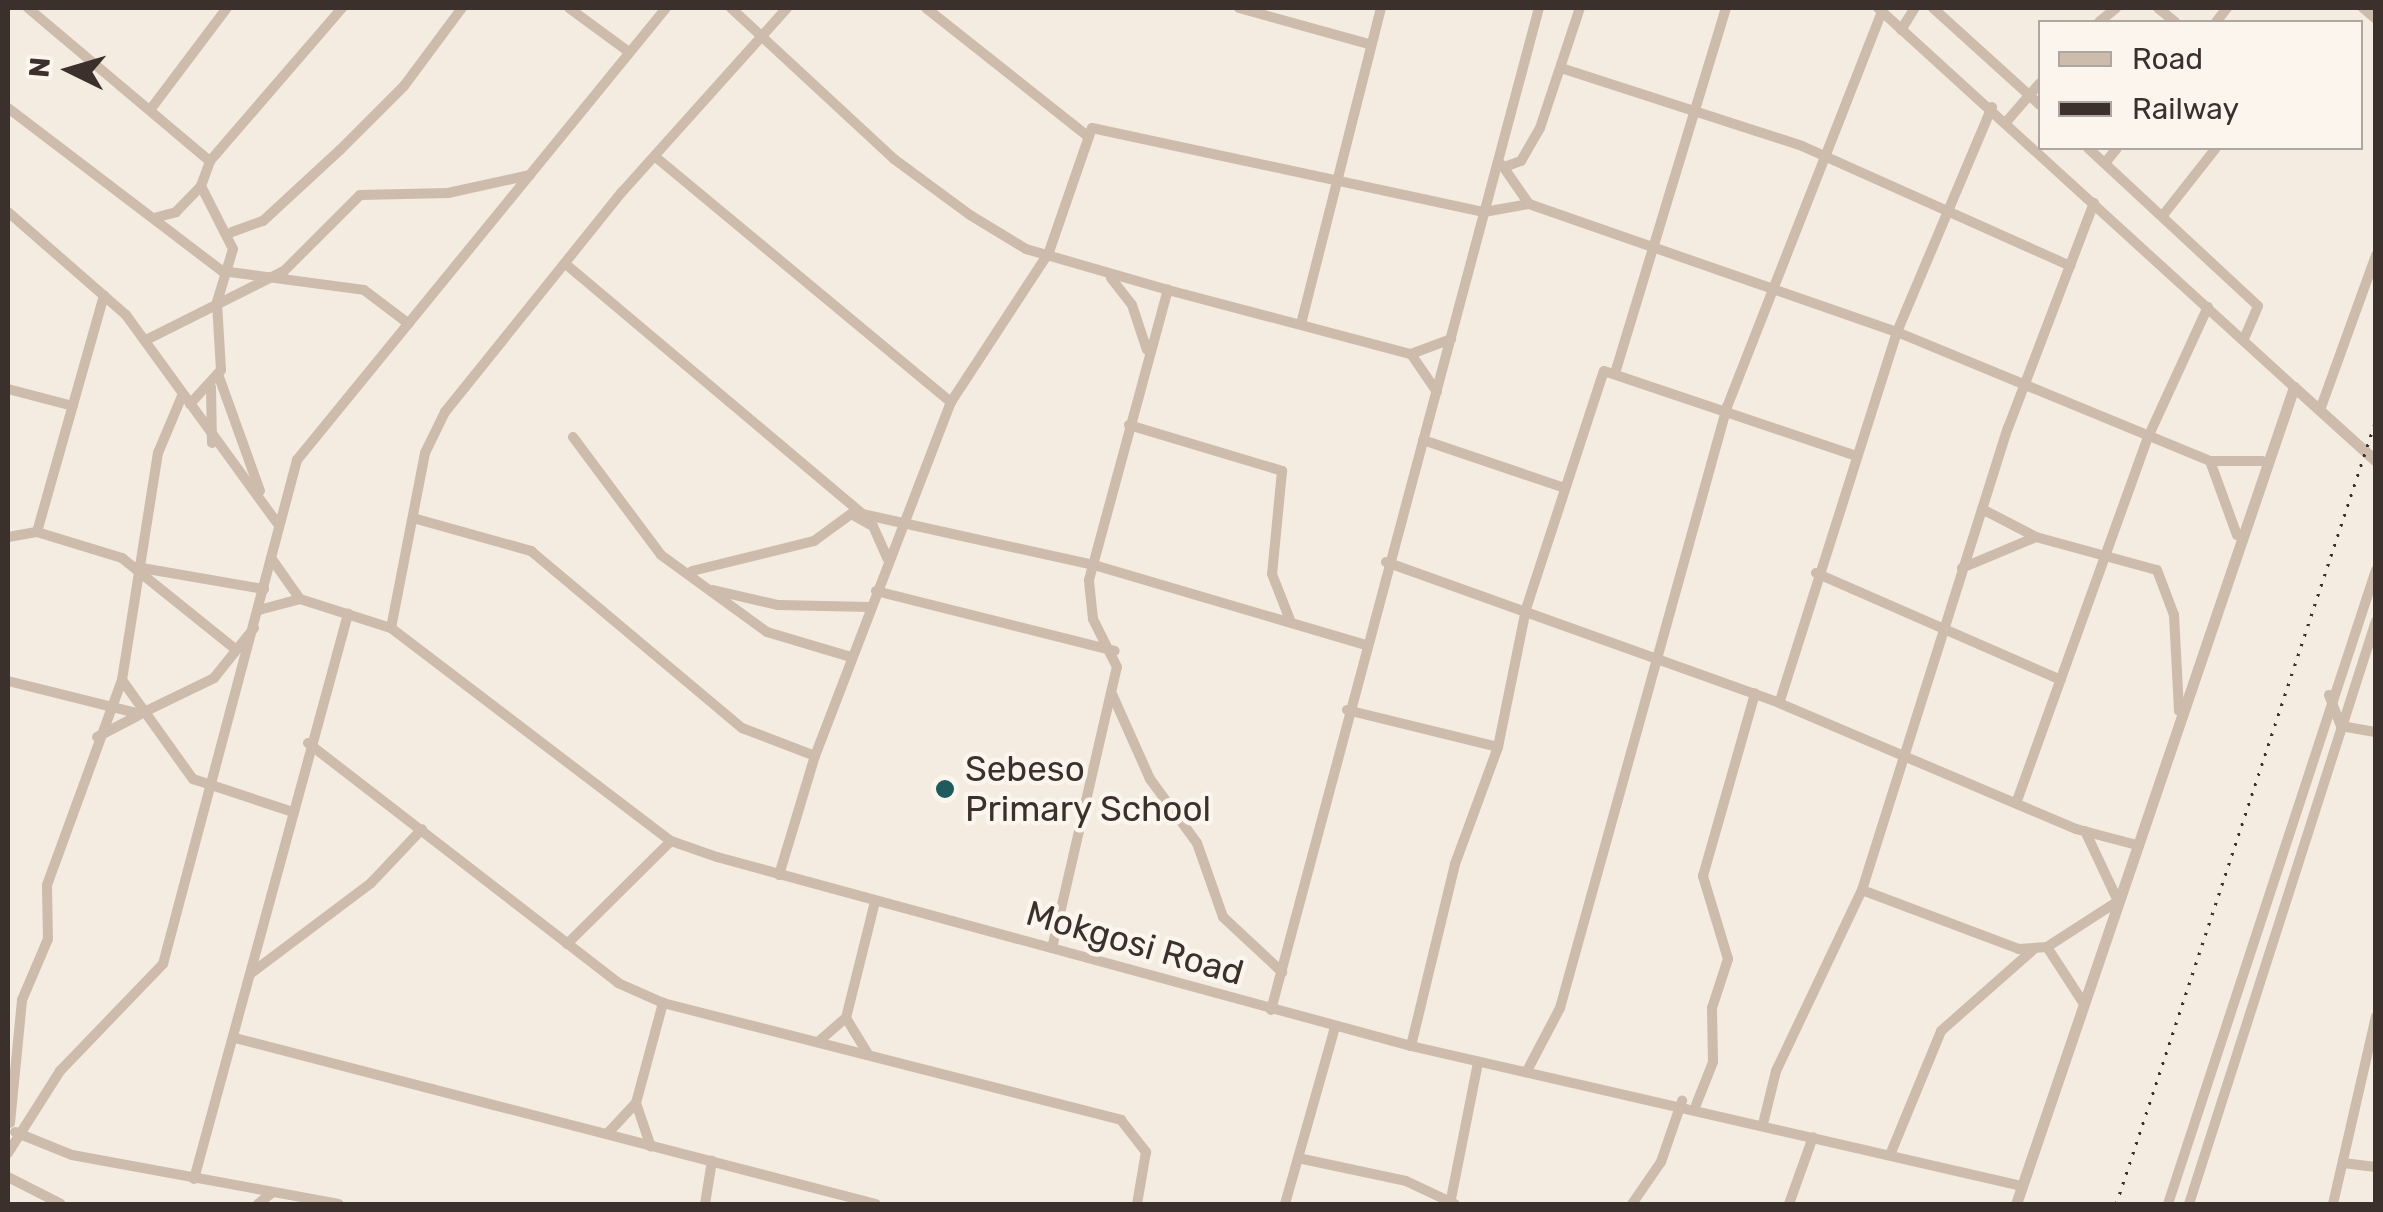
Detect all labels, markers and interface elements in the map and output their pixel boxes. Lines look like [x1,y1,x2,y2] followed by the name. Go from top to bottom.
[20,20,120,120] north arrow
[2038,20,2363,150] legend
[2132,41,2203,77] text: Road
[22,56,57,79] text: N
[2132,91,2239,127] text: Railway
[965,748,1212,830] place label: Sebeso Primary School
[934,778,956,800] marker: Sebeso Primary School
[1022,892,1248,994] street label: Mokgosi Road

